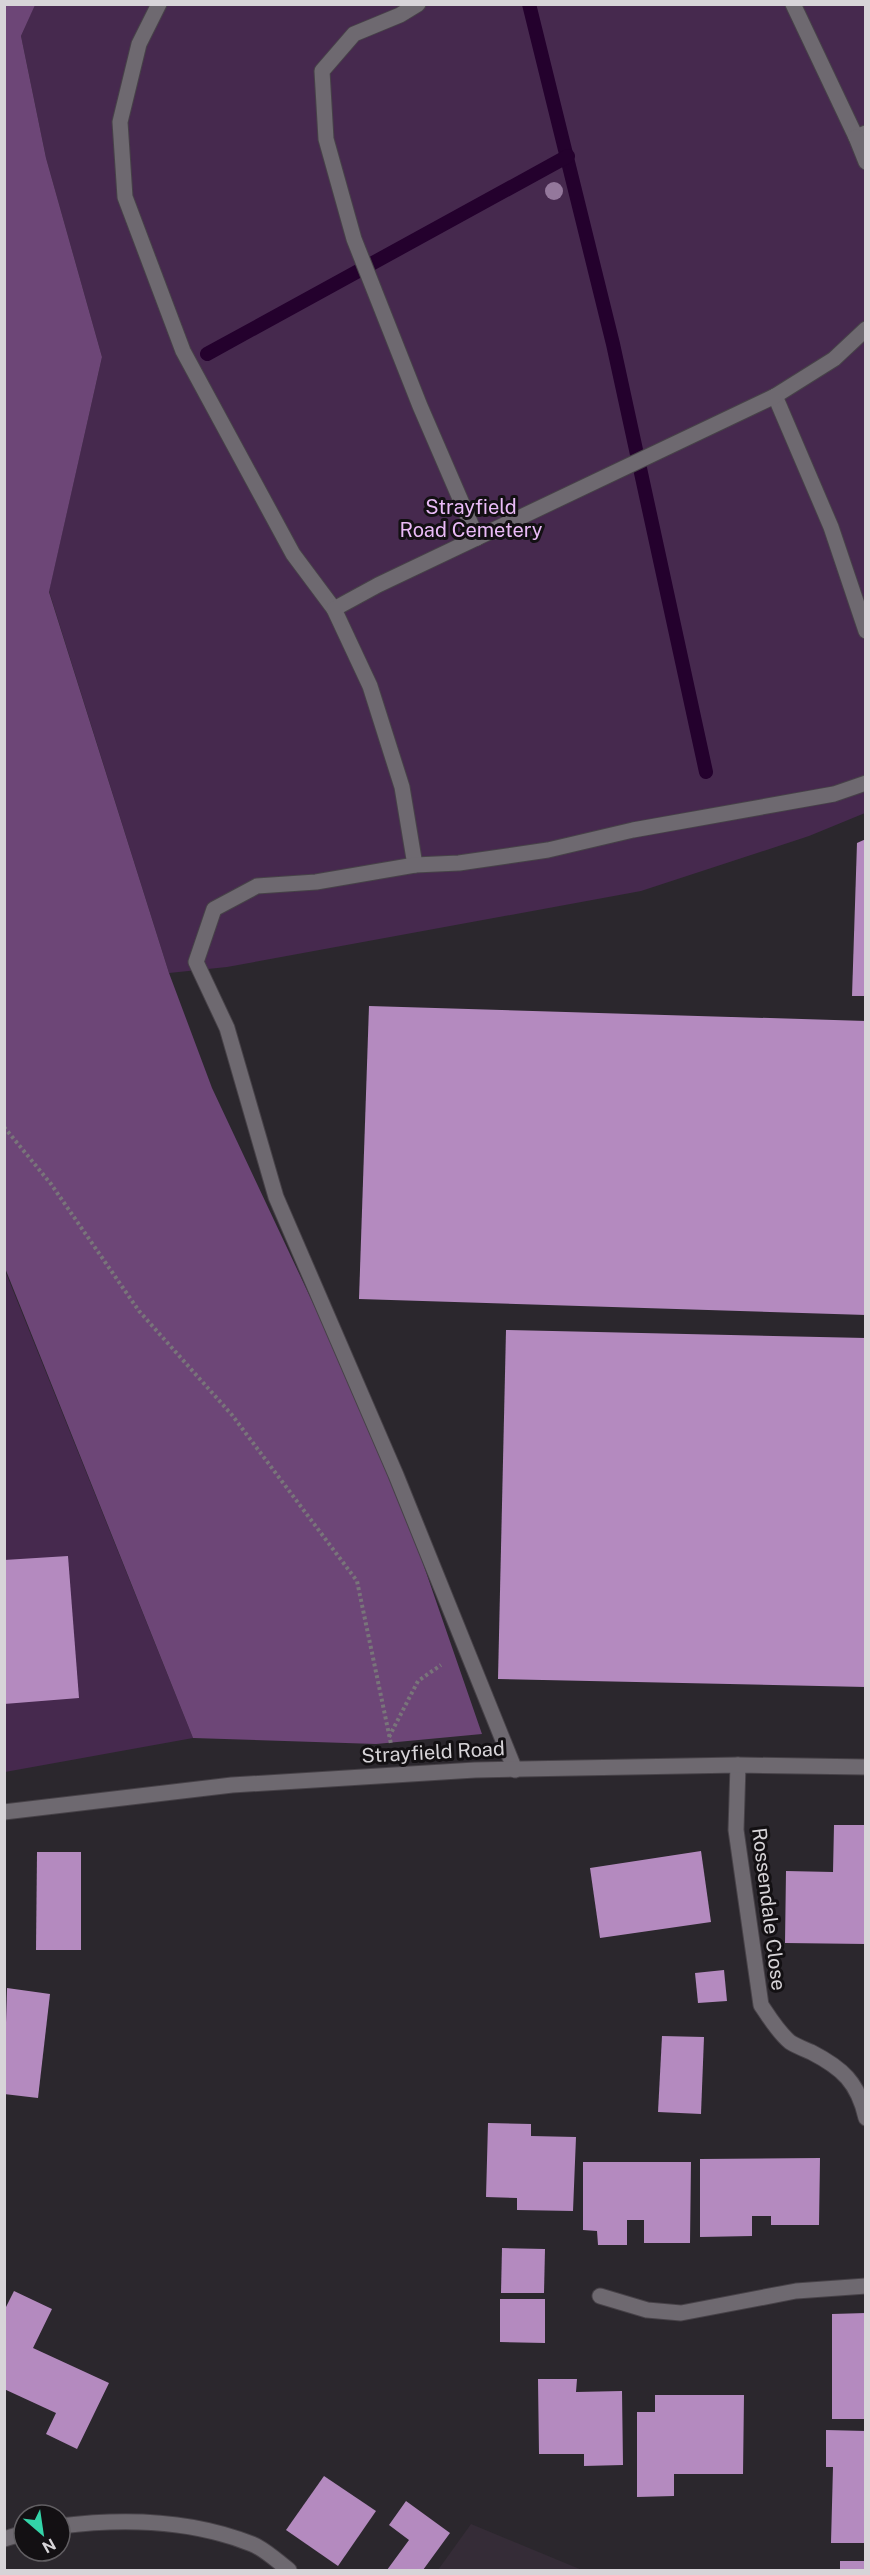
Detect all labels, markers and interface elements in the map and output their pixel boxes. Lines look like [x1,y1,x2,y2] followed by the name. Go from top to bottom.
[399,495,543,542] park label: Strayfield Road Cemetery
[361,1736,505,1768] street label: Strayfield Road
[747,1826,791,1992] street label: Rossendale Close
[12,2503,72,2563] north arrow
[39,2534,59,2557] text: N

